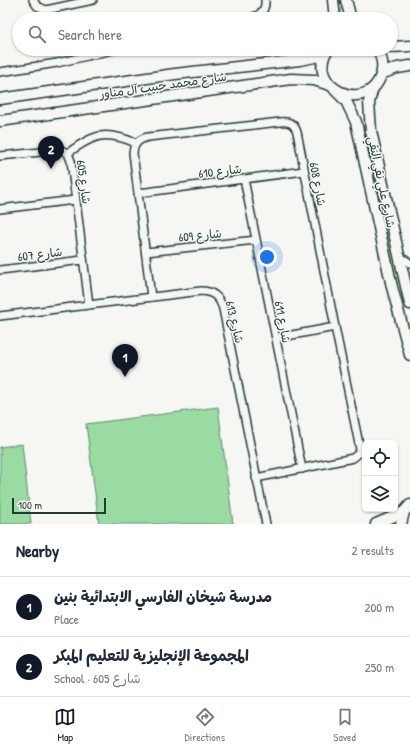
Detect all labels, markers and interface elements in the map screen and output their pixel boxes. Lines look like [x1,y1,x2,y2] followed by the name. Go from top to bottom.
[12,12,398,56] search box
[26,23,48,45] icon: search
[58,24,122,45] text: Search here
[98,68,228,103] street label: شارع محمد حبيب آل مناور
[361,135,400,230] street label: شارع علي نقي النقي
[38,136,64,169] pin: 2
[72,159,95,205] street label: شارع 605
[197,160,243,183] street label: شارع 610
[304,161,331,207] street label: شارع 608
[178,224,223,247] street label: شارع 609
[17,243,63,266] street label: شارع 607
[257,247,277,267] your location
[221,299,248,345] street label: شارع 613
[270,300,295,345] street label: شارع 611
[112,344,138,377] pin: 1
[362,440,398,512] map controls
[362,440,398,476] button: locate
[362,476,398,512] button: layers
[12,496,106,515] scale bar
[18,498,42,512] text: 100 m
[16,539,59,562] text: Nearby
[352,541,394,559] text: 2 results
[54,586,272,607] text: مدرسة شيخان الفارسي الابتدائية بنين
[27,598,31,616] text: 1
[364,598,394,616] text: 200 m
[54,610,79,628] text: Place
[54,645,249,666] text: المجموعة الإنجليزية للتعليم المبكر
[26,658,32,676] text: 2
[365,658,394,676] text: 250 m
[54,669,141,687] text: School · شارع 605
[54,706,76,744] tab: Map
[185,706,225,744] tab: Directions
[333,706,356,744] tab: Saved

